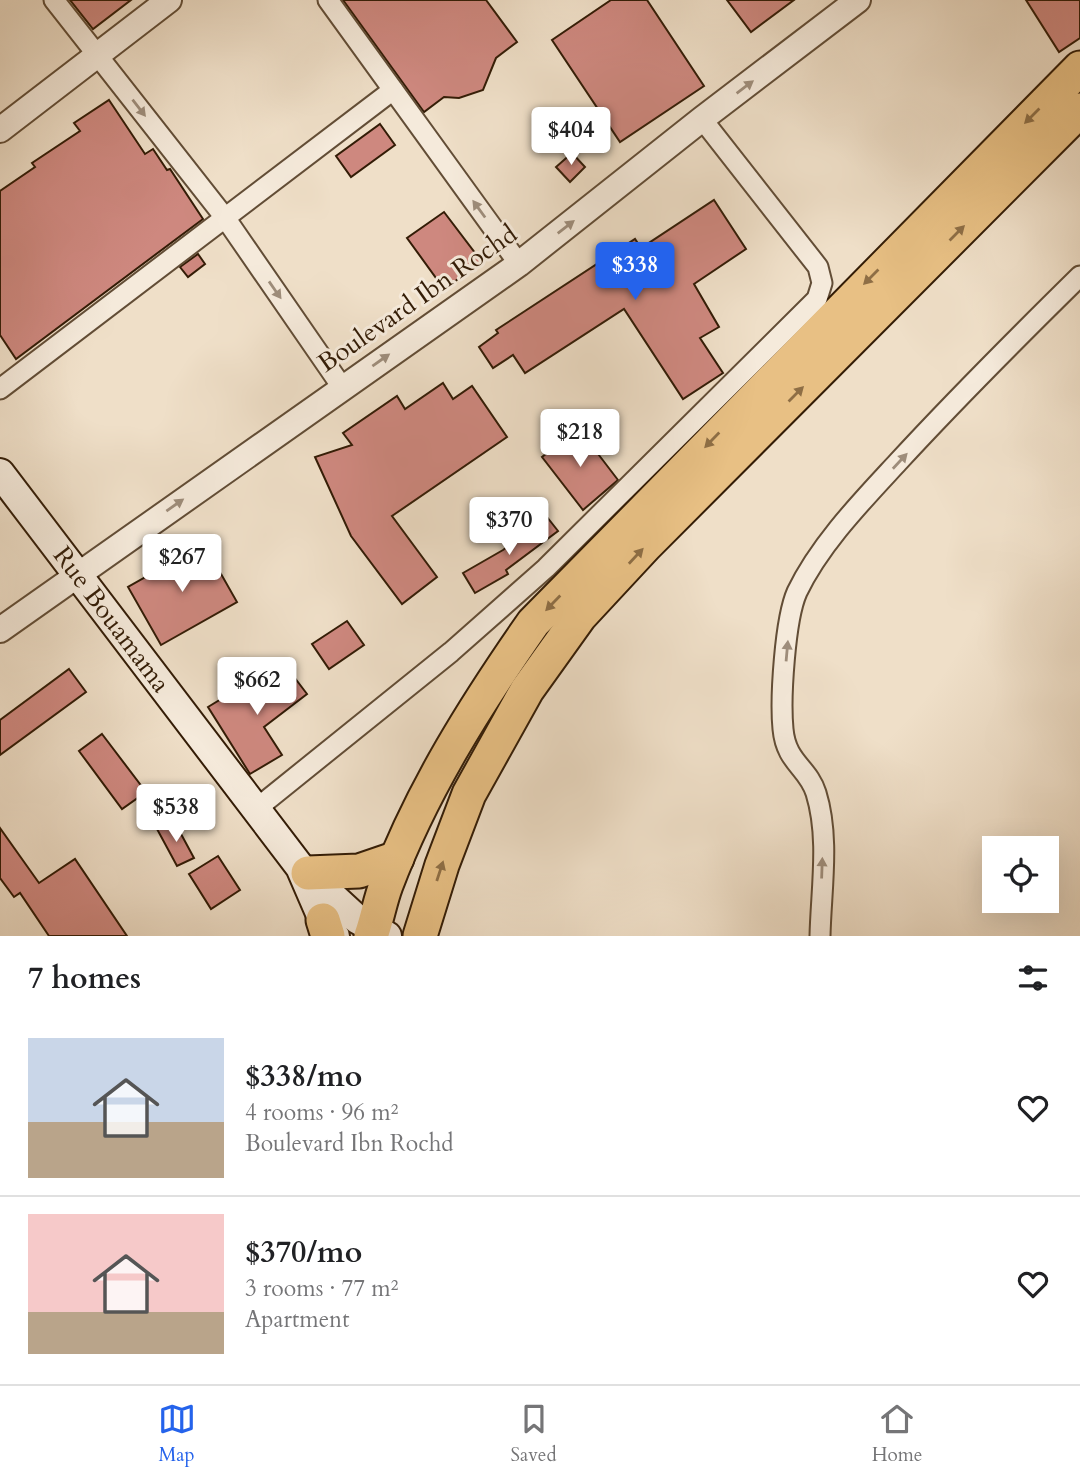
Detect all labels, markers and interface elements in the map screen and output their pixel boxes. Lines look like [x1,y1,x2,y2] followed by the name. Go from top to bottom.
[736,80,754,94] one-way arrow
[131,98,146,116] one-way arrow
[1024,107,1040,124] one-way arrow
[530,108,612,167] pin: $404
[547,114,595,145] text: $404
[472,200,486,218] one-way arrow
[311,216,524,380] street label: Boulevard Ibn Rochd
[557,220,575,235] one-way arrow
[948,226,965,242] one-way arrow
[594,243,676,302] pin: $338
[611,249,659,280] text: $338
[863,269,880,286] one-way arrow
[268,281,282,299] one-way arrow
[372,353,390,367] one-way arrow
[788,386,805,403] one-way arrow
[539,410,621,469] pin: $218
[556,416,604,447] text: $218
[703,431,720,448] one-way arrow
[891,453,907,470] one-way arrow
[166,498,184,512] one-way arrow
[468,498,550,557] pin: $370
[485,504,533,535] text: $370
[141,534,223,594] pin: $267
[45,539,178,700] street label: Rue Bouamama
[158,541,206,572] text: $267
[628,548,644,565] one-way arrow
[545,594,562,611] one-way arrow
[782,640,793,662] one-way arrow
[216,658,298,717] pin: $662
[233,664,281,695] text: $662
[135,784,217,844] pin: $538
[152,791,200,822] text: $538
[982,836,1059,913] map controls
[982,836,1059,913] button: locate
[816,857,827,879] one-way arrow
[435,860,446,881] one-way arrow
[28,958,141,999] text: 7 homes
[1014,959,1052,997] icon: filters
[245,1056,362,1097] text: $338/mo
[84,1066,168,1150] icon: home
[1014,1089,1052,1127] icon: heart
[245,1097,398,1128] text: 4 rooms · 96 m²
[245,1128,454,1159] text: Boulevard Ibn Rochd
[245,1232,362,1273] text: $370/mo
[84,1242,168,1326] icon: home
[1014,1265,1052,1303] icon: heart
[245,1273,398,1304] text: 3 rooms · 77 m²
[245,1304,349,1335] text: Apartment
[158,1400,196,1468] tab: Map
[511,1400,557,1468] tab: Saved
[872,1400,922,1468] tab: Home

